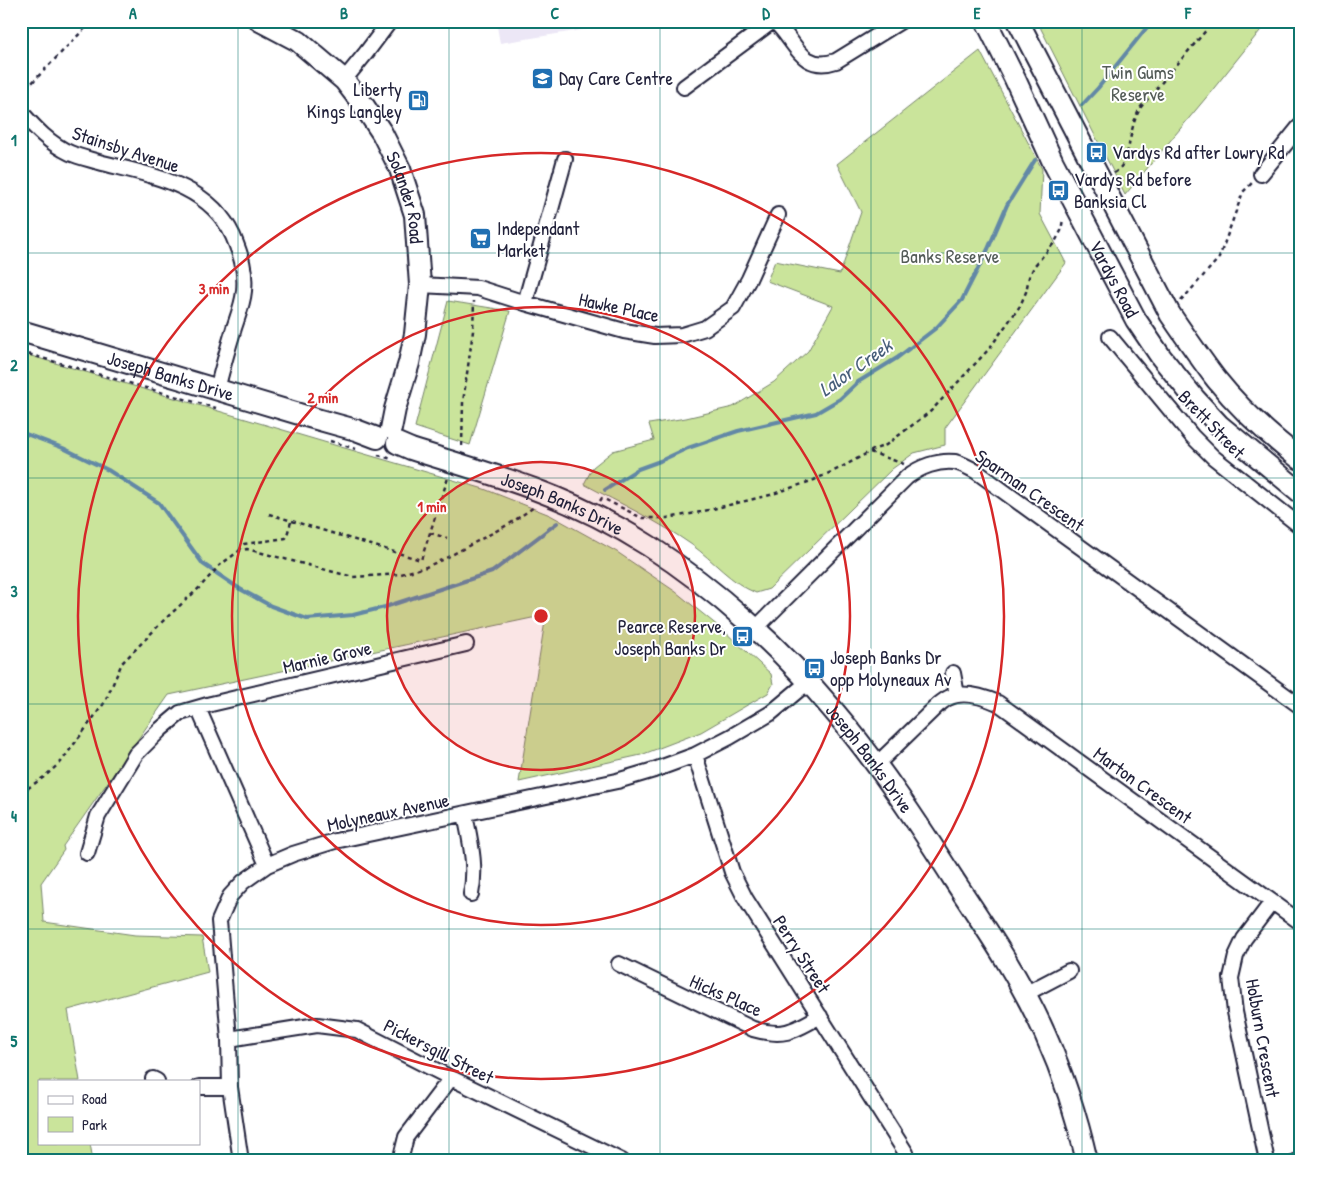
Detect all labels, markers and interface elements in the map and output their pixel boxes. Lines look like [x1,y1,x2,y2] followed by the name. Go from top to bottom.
[129,2,137,24] text: A
[340,2,348,24] text: B
[551,2,560,24] text: C
[762,2,770,24] text: D
[973,2,981,24] text: E
[1184,2,1192,24] text: F
[1102,59,1174,107] park label: Twin Gums Reserve
[559,65,673,91] place label: Day Care Centre
[531,66,555,90] school or university icon: Day Care Centre
[307,76,402,124] place label: Liberty Kings Langley
[406,88,430,112] fuel station icon: Liberty Kings Langley
[69,119,183,179] street label: Stainsby Avenue
[11,129,17,151] text: 1
[1112,139,1285,165] place label: Vardys Rd after Lowry Rd
[1084,140,1108,164] bus stop icon: Vardys Rd after Lowry Rd
[380,147,430,245] street label: Solander Road
[1074,166,1192,214] place label: Vardys Rd before Banksia Cl
[1046,178,1070,202] bus stop icon: Vardys Rd before Banksia Cl
[497,215,580,263] place label: Independant Market
[469,227,493,251] supermarket icon: Independant Market
[1083,236,1146,322] street label: Vardys Road
[901,243,1000,269] park label: Banks Reserve
[199,278,229,299] text: 3 min
[576,286,662,328] street label: Hawke Place
[813,331,898,402] water label: Lalor Creek
[104,344,237,407] street label: Joseph Banks Drive
[10,354,18,376] text: 2
[1173,384,1252,464] street label: Brett Street
[308,387,339,408] text: 2 min
[970,443,1090,538] street label: Sparman Crescent
[498,465,629,541] street label: Joseph Banks Drive
[417,496,447,517] text: 1 min
[10,580,18,602] text: 3
[532,607,550,625] centre of rings
[614,613,727,661] place label: Pearce Reserve, Joseph Banks Dr
[730,625,754,649] bus stop icon: Pearce Reserve, Joseph Banks Dr
[280,634,374,680] street label: Marnie Grove
[830,644,952,692] place label: Joseph Banks Dr opp Molyneaux Av
[802,656,826,680] bus stop icon: Joseph Banks Dr opp Molyneaux Av
[820,698,920,818] street label: Joseph Banks Drive
[1088,740,1198,830] street label: Marton Crescent
[324,786,452,838] street label: Molyneaux Avenue
[11,805,17,827] text: 4
[767,910,837,998] street label: Perry Street
[686,968,767,1023] street label: Hicks Place
[1240,977,1286,1100] street label: Holburn Crescent
[379,1012,499,1090] street label: Pickersgill Street
[11,1030,18,1052] text: 5
[38,1080,200,1144] legend
[82,1088,107,1109] text: Road
[82,1114,107,1135] text: Park

